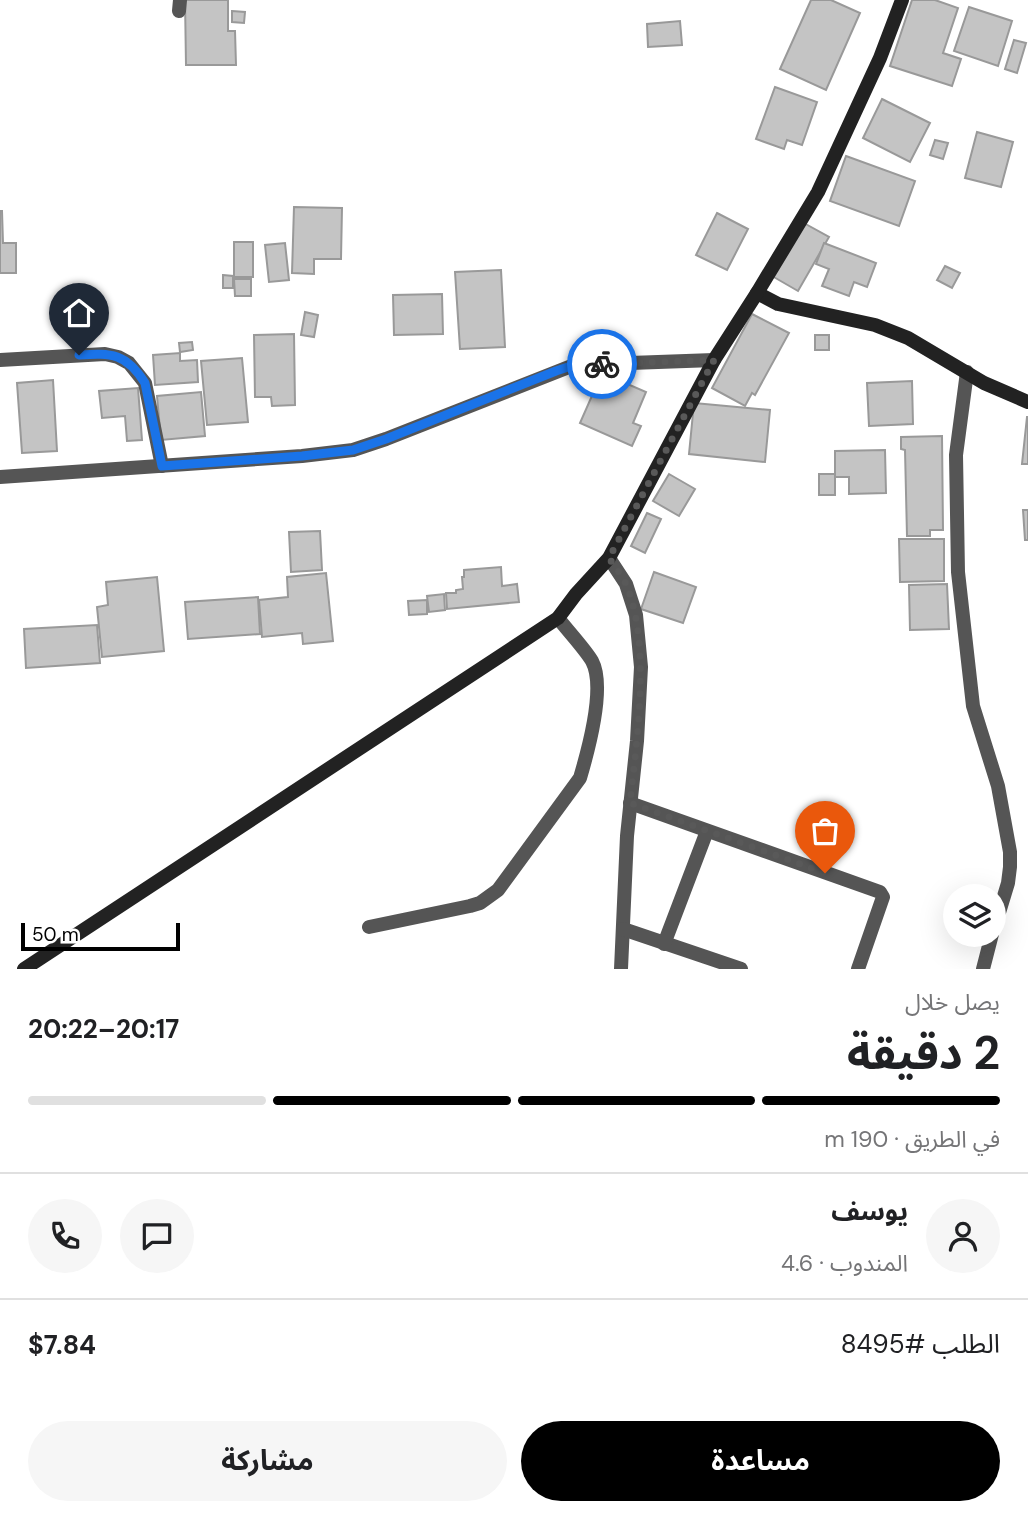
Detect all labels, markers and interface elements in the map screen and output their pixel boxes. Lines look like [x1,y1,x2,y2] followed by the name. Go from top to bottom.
[49,283,109,355] pin
[60,294,98,332] icon: home
[567,329,637,399] courier
[583,345,621,383] icon: bike
[795,801,855,873] pin
[806,812,844,850] icon: bag
[943,884,1006,947] map controls
[943,884,1006,947] button: layers
[21,920,180,952] scale bar
[32,922,79,947] text: 50 m
[905,987,1000,1017] text: يصل خلال
[28,1012,179,1046] text: 20:17–20:22
[847,1023,1000,1083] text: 2 دقيقة
[824,1124,1000,1154] text: في الطريق · 190 m
[831,1194,908,1228] text: يوسف
[28,1199,102,1273] button: phone
[120,1199,194,1273] button: chat
[926,1199,1000,1273] button: person
[781,1248,908,1278] text: المندوب · 4.6
[841,1327,1000,1361] text: الطلب #8495
[28,1328,96,1362] text: $7.84
[28,1421,507,1501] button: مشاركة
[521,1421,1000,1501] button: مساعدة

